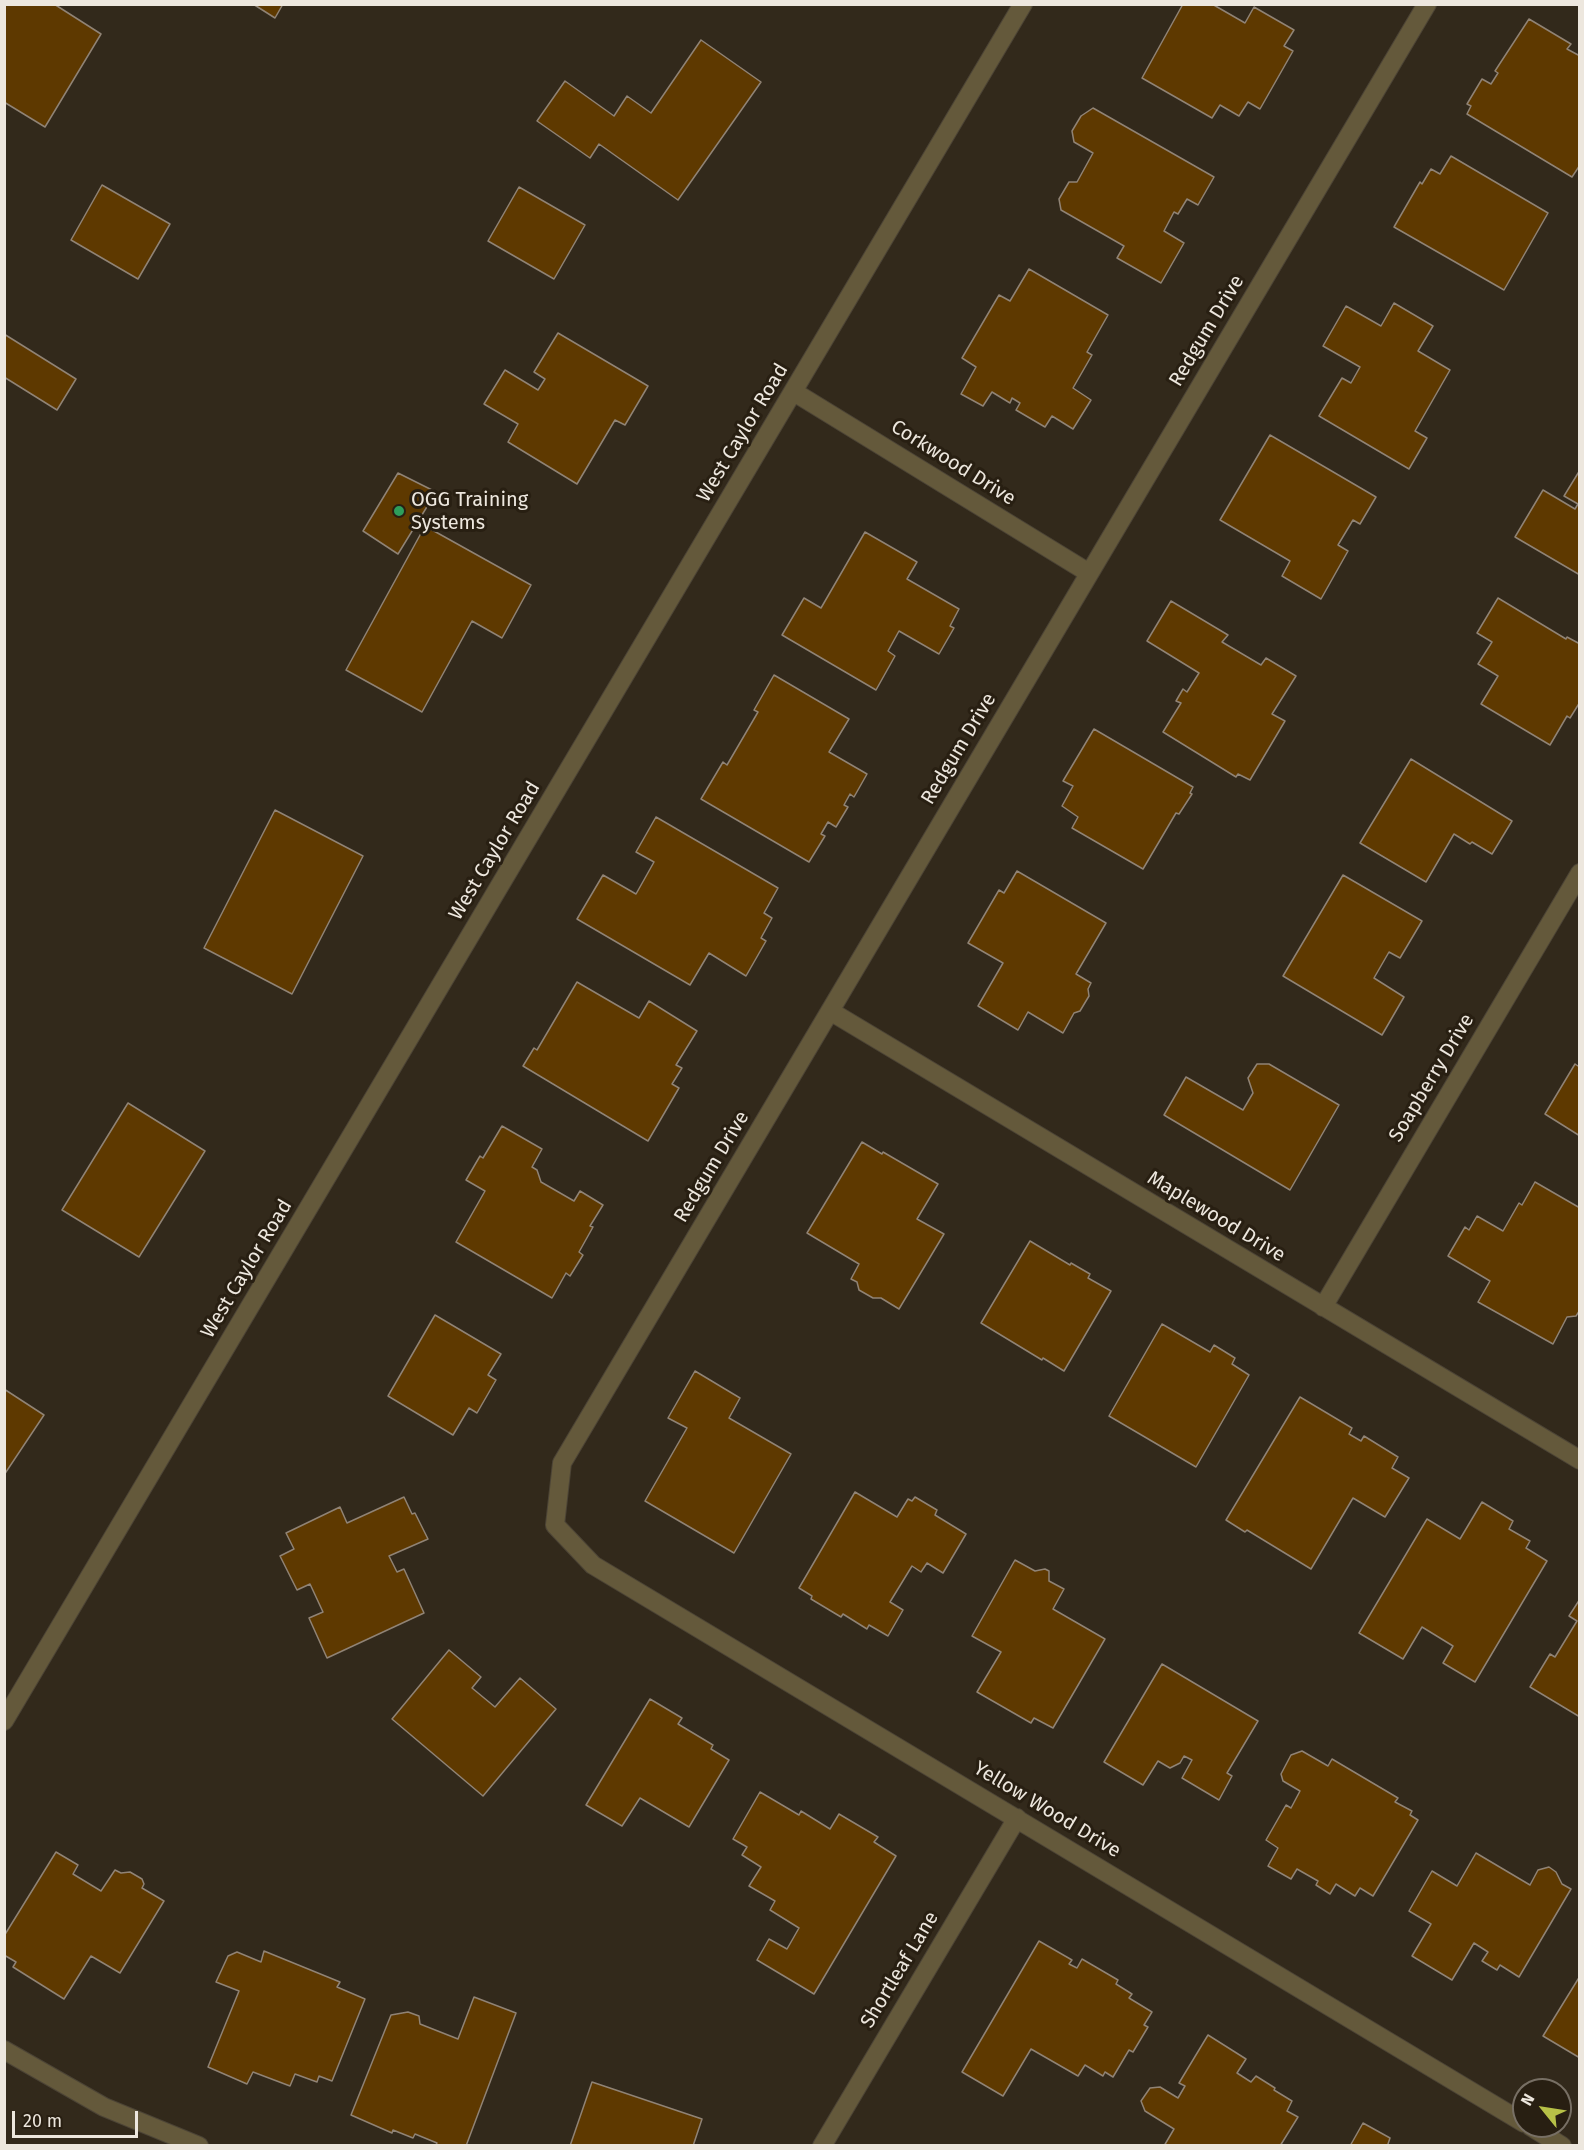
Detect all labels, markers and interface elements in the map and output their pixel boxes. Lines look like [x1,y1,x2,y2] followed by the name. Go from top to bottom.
[1164,271,1250,391] street label: Redgum Drive
[692,359,794,507] street label: West Caylor Road
[886,415,1020,511] street label: Corkwood Drive
[411,488,528,535] place label: OGG Training Systems
[392,504,406,518] marker: OGG Training Systems
[916,689,1002,809] street label: Redgum Drive
[444,777,546,925] street label: West Caylor Road
[1384,1010,1480,1146] street label: Soapberry Drive
[669,1107,755,1227] street label: Redgum Drive
[1143,1166,1289,1268] street label: Maplewood Drive
[196,1195,298,1343] street label: West Caylor Road
[969,1757,1125,1863] street label: Yellow Wood Drive
[856,1907,944,2033] street label: Shortleaf Lane
[1512,2078,1572,2138] north arrow
[1517,2090,1539,2109] text: N
[15,2099,141,2137] scale bar
[23,2110,62,2132] text: 20 m

